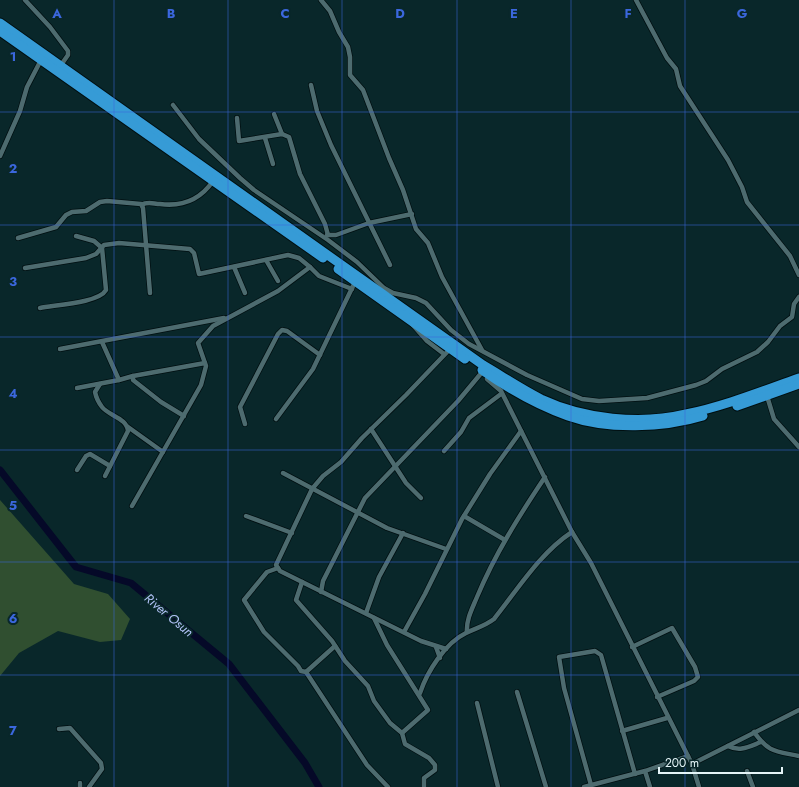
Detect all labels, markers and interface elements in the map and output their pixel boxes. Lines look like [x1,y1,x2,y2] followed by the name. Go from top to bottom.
[51,4,62,23] text: A
[167,4,176,23] text: B
[280,4,290,23] text: C
[395,4,405,23] text: D
[510,4,518,23] text: E
[624,4,632,23] text: F
[737,4,748,23] text: G
[10,47,16,66] text: 1
[9,159,17,178] text: 2
[9,272,17,291] text: 3
[8,384,18,403] text: 4
[9,496,17,515] text: 5
[140,589,198,641] water label: River Osun
[9,609,18,628] text: 6
[9,721,17,740] text: 7
[659,749,782,775] scale bar
[665,754,699,772] text: 200 m

